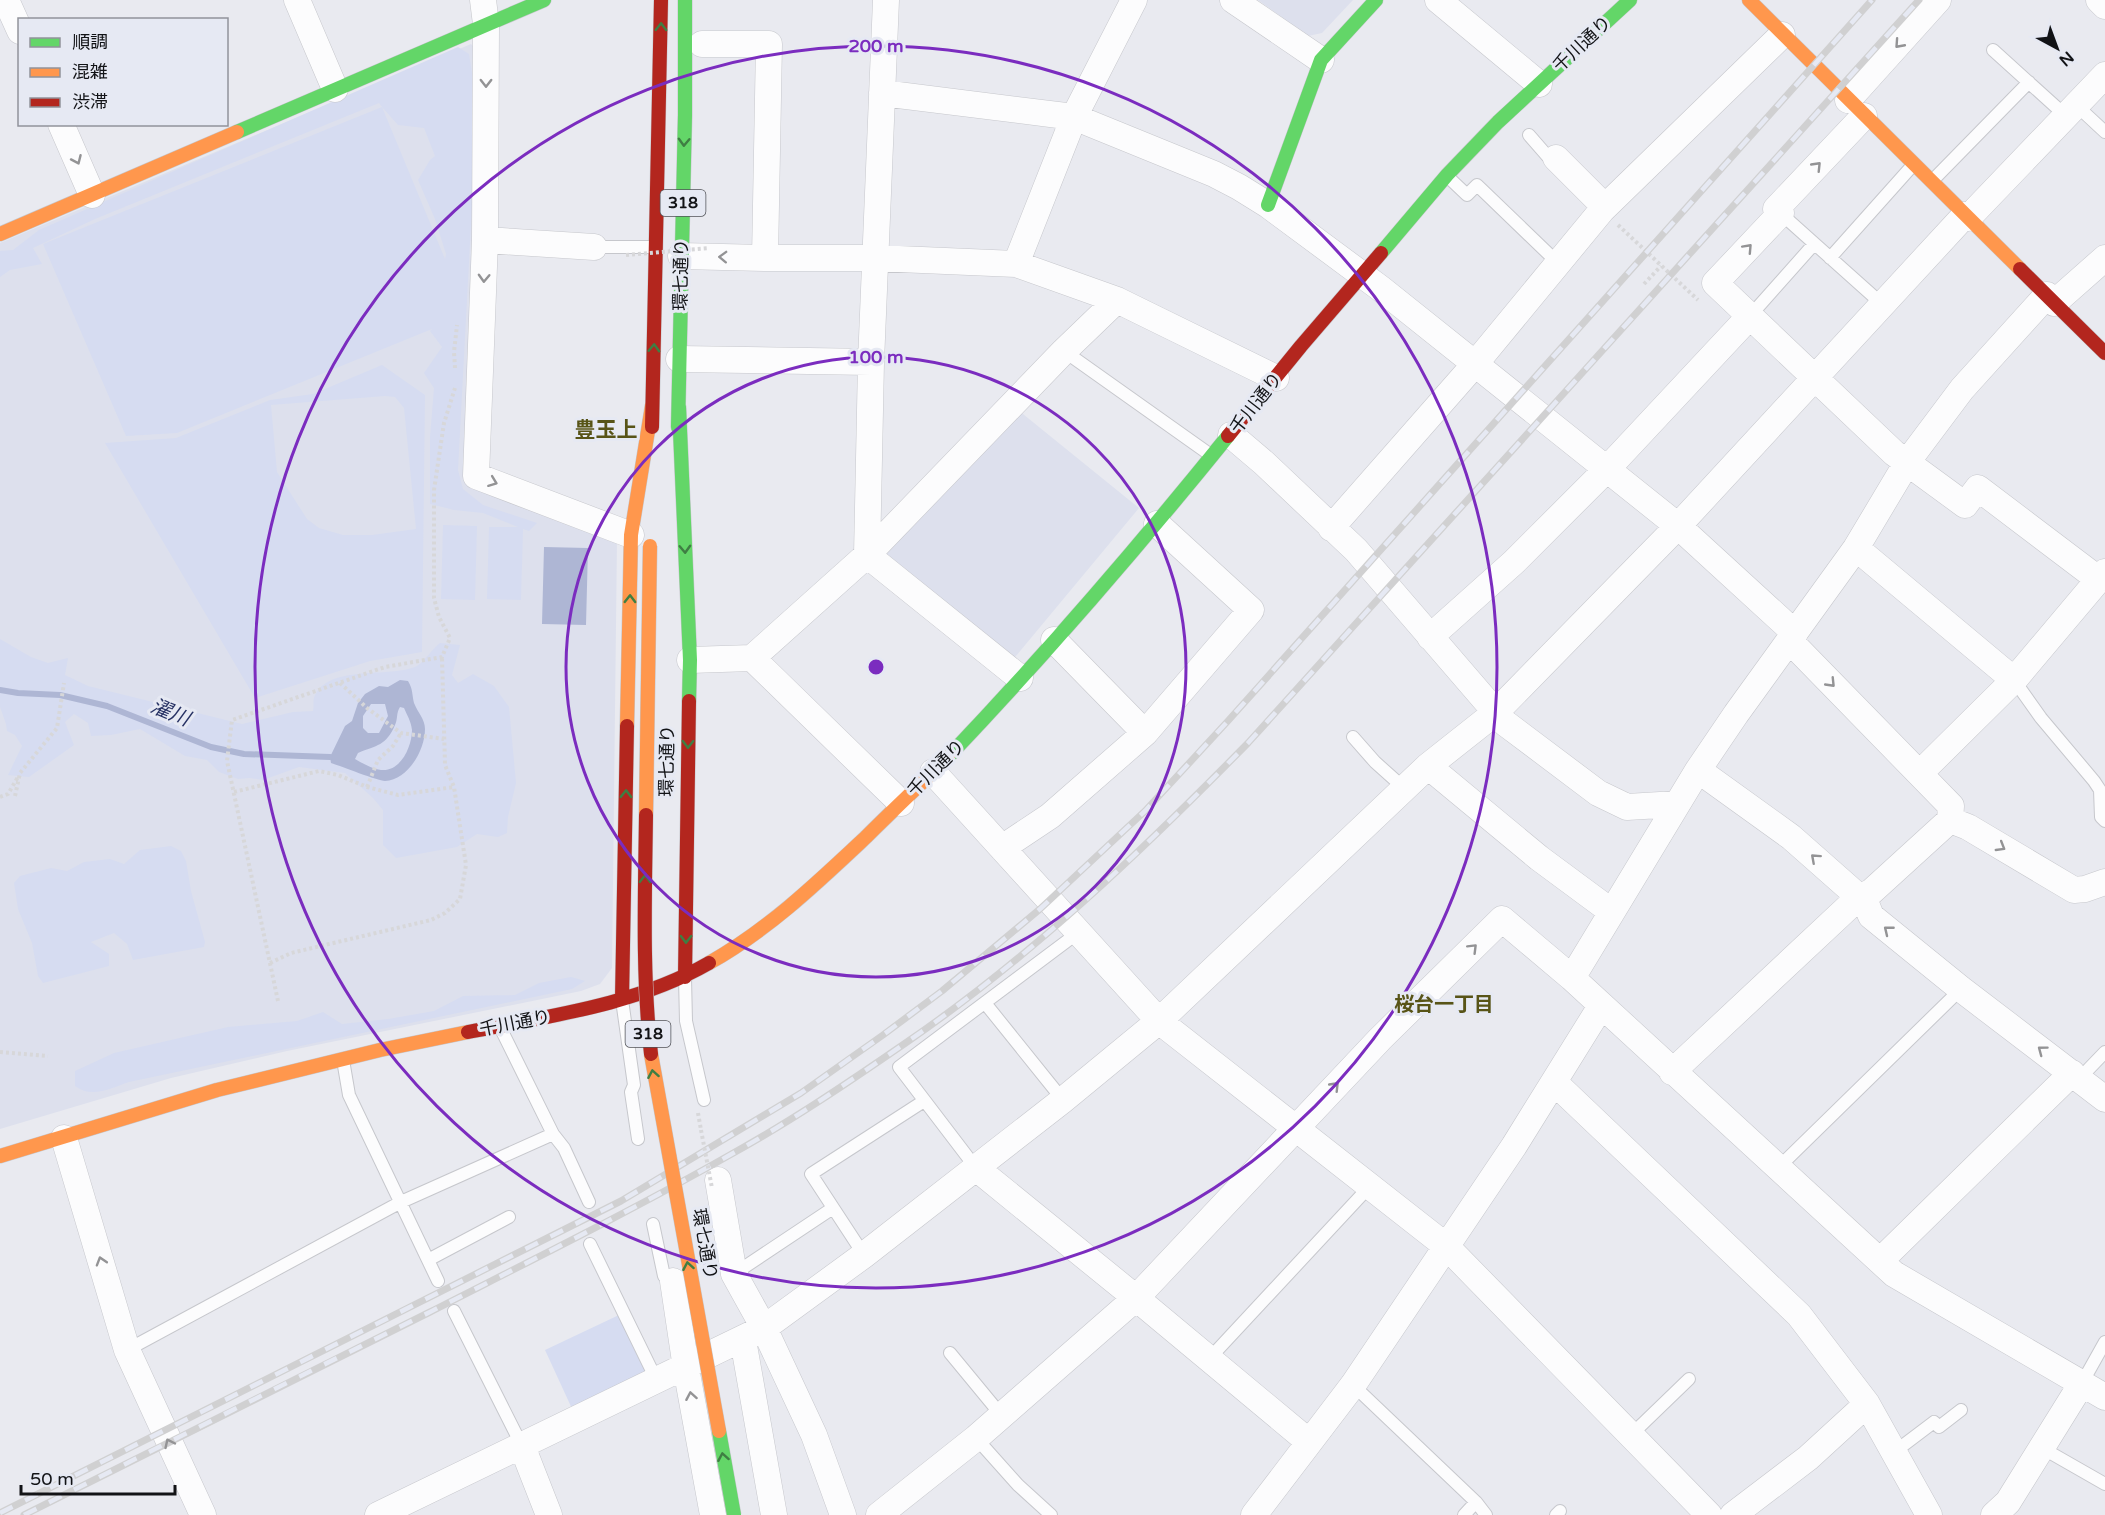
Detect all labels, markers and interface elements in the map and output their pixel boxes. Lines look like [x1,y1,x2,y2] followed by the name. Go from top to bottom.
[1548,11,1616,77] street label: 千川通り
[18,18,228,126] legend
[2027,18,2087,78] north arrow
[655,22,667,31] one-way arrow
[72,31,108,53] text: 順調
[848,35,904,57] text: 200 m
[1895,37,1906,47] one-way arrow
[2055,47,2078,70] text: N
[72,61,108,83] text: 混雑
[480,78,492,87] one-way arrow
[72,91,108,113] text: 渋滞
[678,138,691,147] one-way arrow
[69,153,81,164] one-way arrow
[1809,163,1820,174] one-way arrow
[660,190,706,216] road number: 318
[669,239,693,311] street label: 環七通り
[1741,245,1752,255] one-way arrow
[719,251,728,263] one-way arrow
[477,273,490,282] one-way arrow
[648,343,660,352] one-way arrow
[848,346,904,368] text: 100 m
[1225,368,1287,438] street label: 千川通り
[575,418,638,443] district label: 豊玉上
[487,475,498,487] one-way arrow
[678,545,691,554] one-way arrow
[623,594,636,603] one-way arrow
[866,657,886,677] centre of rings
[1824,675,1835,686] one-way arrow
[147,694,195,732] water label: 濯川
[655,725,679,797] street label: 環七通り
[903,735,969,801] street label: 千川通り
[682,740,695,749] one-way arrow
[619,789,632,798] one-way arrow
[1995,839,2005,851] one-way arrow
[1812,854,1822,865] one-way arrow
[639,875,651,884] one-way arrow
[1884,927,1895,938] one-way arrow
[679,935,692,944] one-way arrow
[1466,945,1477,956] one-way arrow
[1394,993,1494,1017] district label: 桜台一丁目
[478,1005,552,1041] street label: 千川通り
[626,1021,670,1047] road number: 318
[2037,1047,2048,1058] one-way arrow
[648,1069,660,1078] one-way arrow
[1327,1082,1338,1093] one-way arrow
[688,1207,722,1281] street label: 環七通り
[96,1256,108,1267] one-way arrow
[682,1261,695,1271] one-way arrow
[685,1391,698,1401] one-way arrow
[164,1439,176,1450] one-way arrow
[717,1453,730,1463] one-way arrow
[21,1458,176,1496] scale bar
[30,1468,74,1490] text: 50 m

